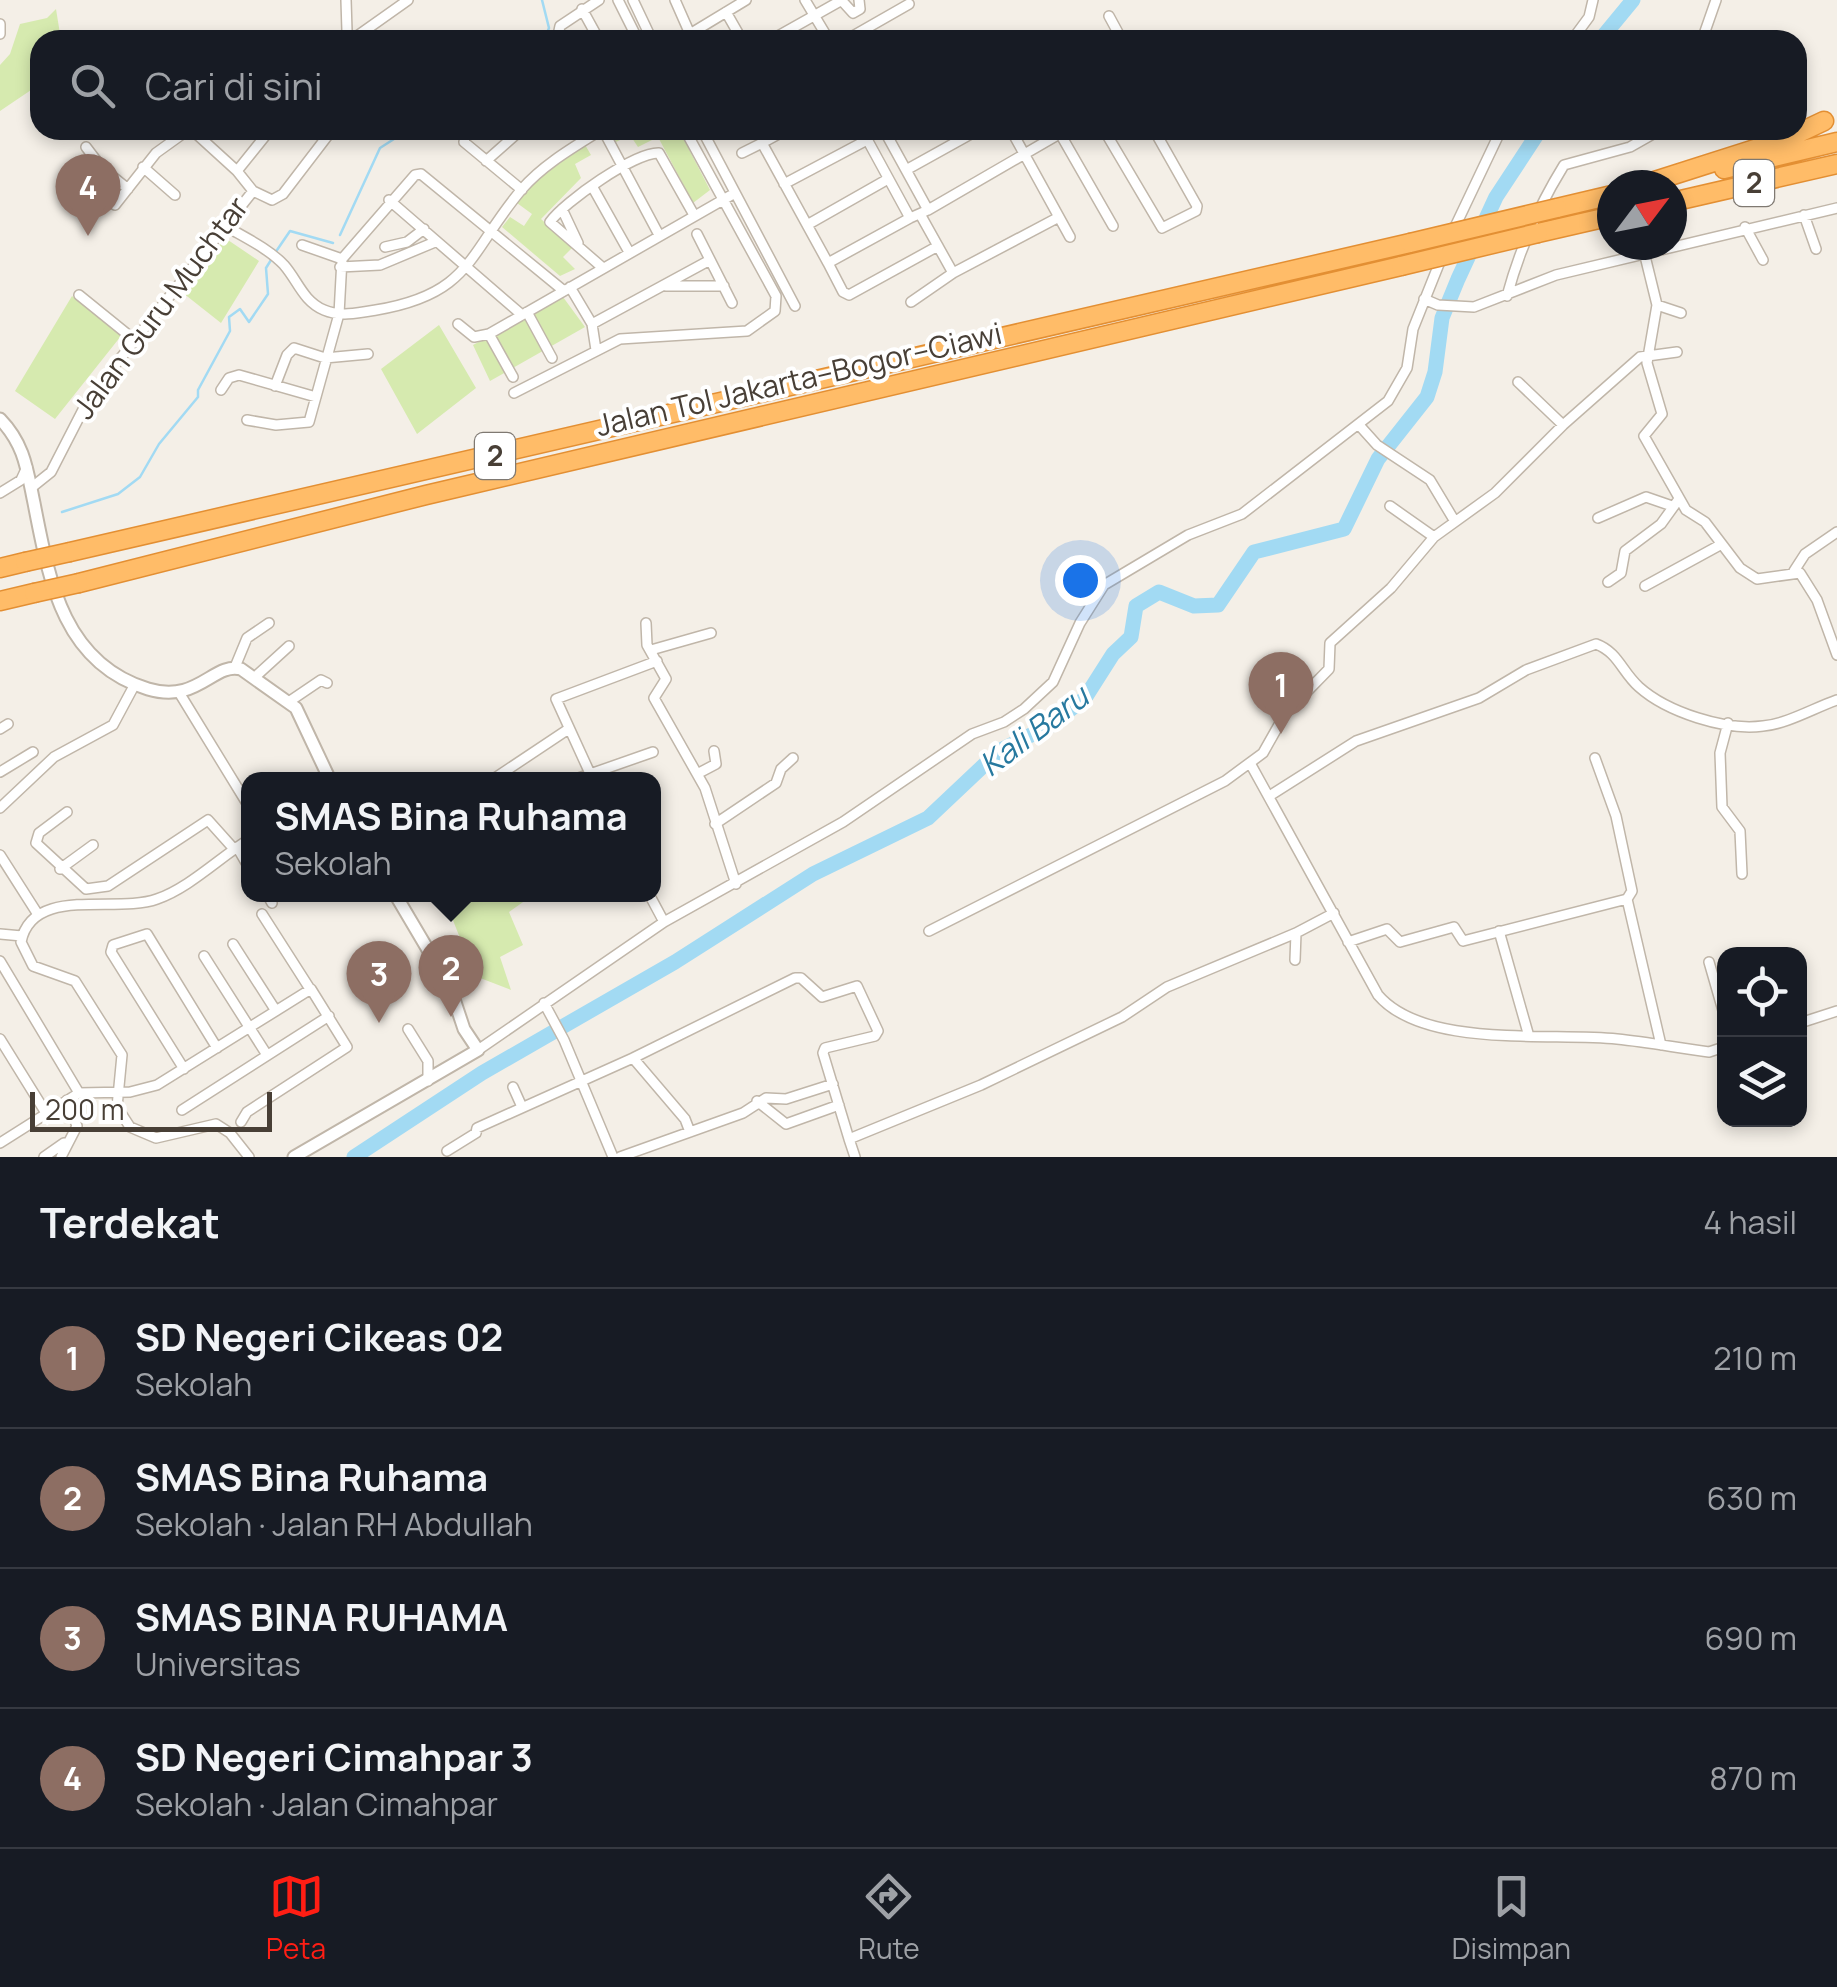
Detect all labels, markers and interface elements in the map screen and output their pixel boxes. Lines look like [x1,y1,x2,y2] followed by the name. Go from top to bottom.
[30,30,1807,140] search box
[65,58,120,113] icon: search
[145,59,323,111] text: Cari di sini
[56,154,120,236] pin: 4
[1734,160,1774,206] road number: 2
[1597,170,1687,260] north arrow
[63,187,257,427] street label: Jalan Guru Muchtar
[592,312,1006,445] street label: Jalan Tol Jakarta–Bogor–Ciawi
[475,433,515,479] road number: 2
[1055,555,1106,606] your location
[1248,652,1314,734] pin: 1
[970,673,1099,786] water label: Kali Baru
[241,772,661,902] popup
[274,789,628,841] text: SMAS Bina Ruhama
[274,841,392,885] text: Sekolah
[418,934,484,1017] pin: 2
[346,940,412,1023] pin: 3
[1717,947,1807,1127] map controls
[1717,947,1807,1037] button: locate
[1717,1037,1807,1127] button: layers
[30,1087,272,1132] scale bar
[45,1090,124,1128] text: 200 m
[40,1193,220,1251] text: Terdekat
[1703,1200,1797,1244] text: 4 hasil
[135,1310,503,1362] text: SD Negeri Cikeas 02
[65,1336,80,1380] text: 1
[1713,1336,1797,1380] text: 210 m
[135,1362,252,1406] text: Sekolah
[135,1450,488,1502] text: SMAS Bina Ruhama
[63,1476,82,1520] text: 2
[1706,1476,1797,1520] text: 630 m
[135,1502,533,1546] text: Sekolah · Jalan RH Abdullah
[135,1590,508,1642] text: SMAS BINA RUHAMA
[63,1616,82,1660] text: 3
[1705,1616,1797,1660] text: 690 m
[135,1642,301,1686] text: Universitas
[135,1730,533,1782] text: SD Negeri Cimahpar 3
[63,1756,82,1800] text: 4
[1709,1756,1797,1800] text: 870 m
[135,1782,498,1826] text: Sekolah · Jalan Cimahpar
[266,1869,326,1967] tab: Peta
[858,1869,920,1967] tab: Rute
[1452,1869,1571,1967] tab: Disimpan

